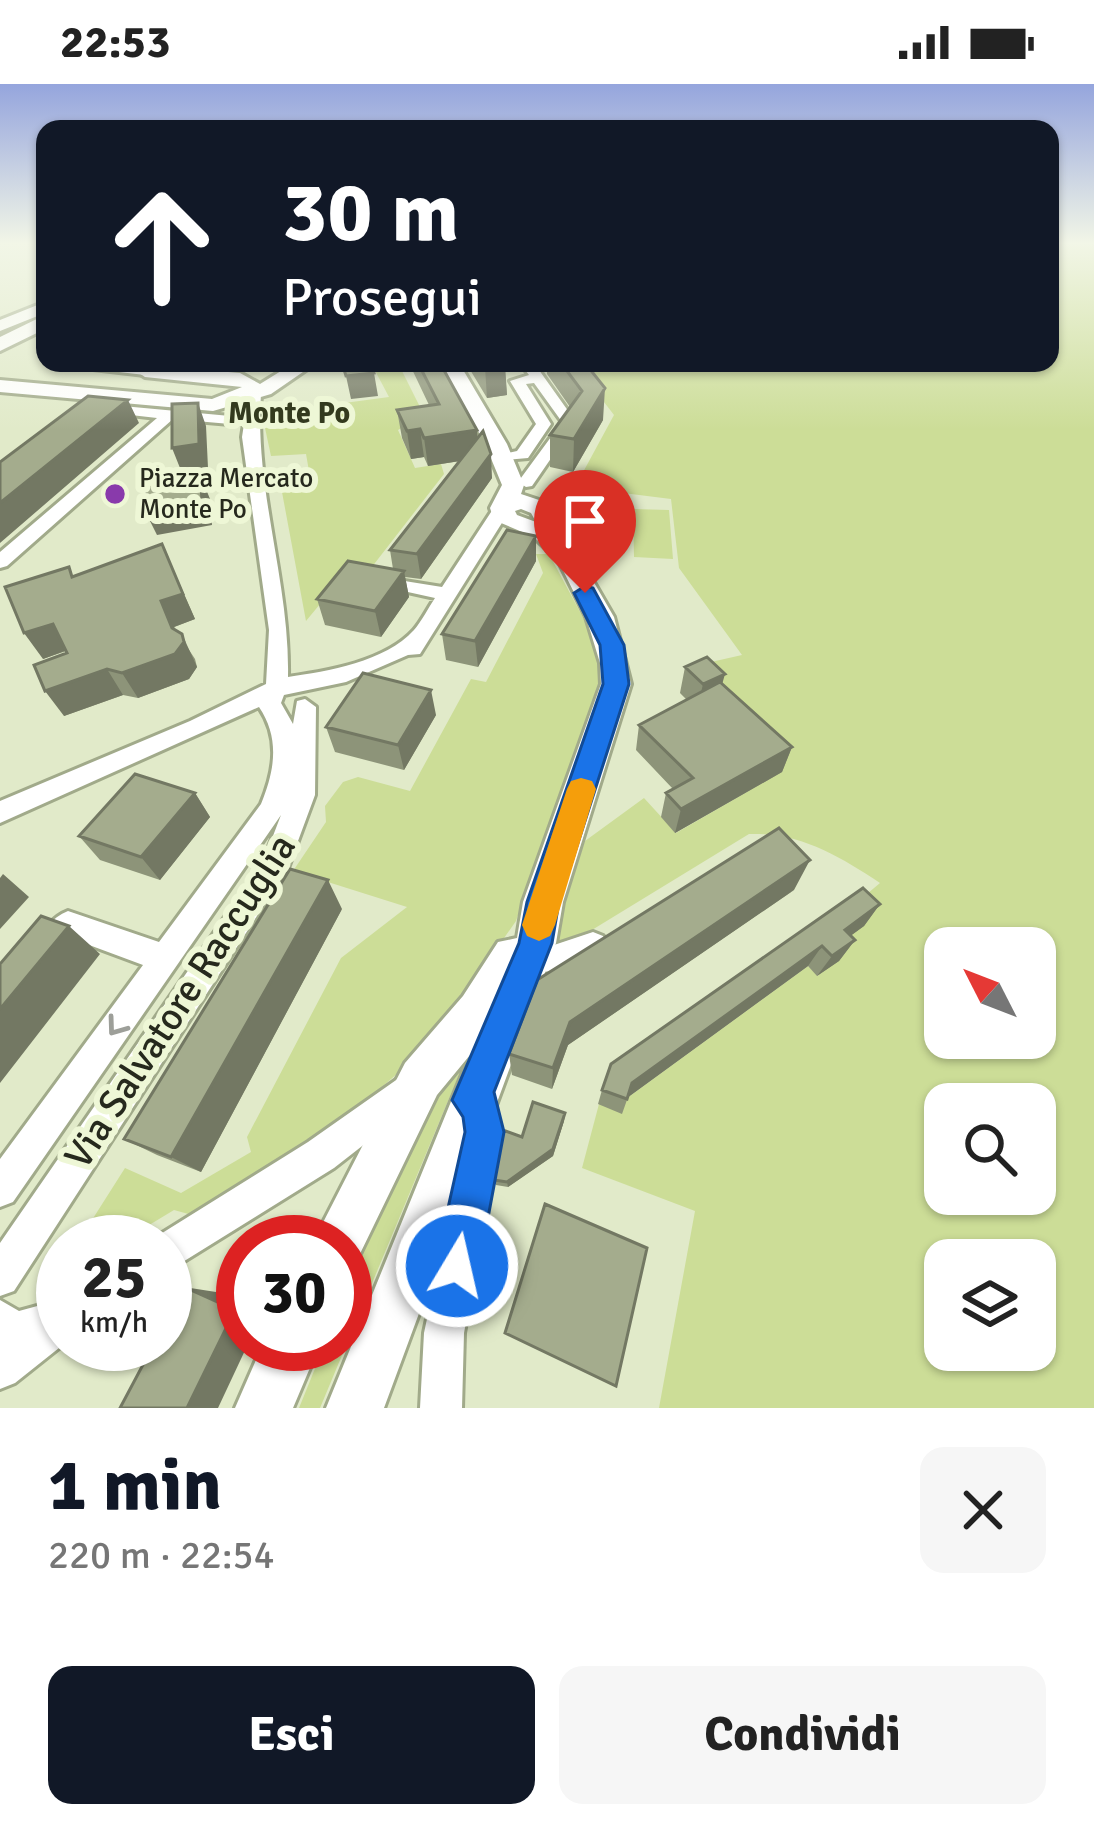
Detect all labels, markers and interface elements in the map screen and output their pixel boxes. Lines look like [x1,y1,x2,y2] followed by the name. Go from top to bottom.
[60,15,170,70] text: 22:53
[282,161,459,265] text: 30 m
[84,168,240,324] icon: ahead
[282,264,482,331] text: Prosegui
[228,395,350,432] district label: Monte Po
[139,462,313,526] place label: Piazza Mercato Monte Po
[534,470,636,593] pin
[102,481,128,507] marker: Piazza Mercato Monte Po
[552,488,618,554] icon: arrive
[54,825,306,1177] street label: Via Salvatore Raccuglia
[924,927,1056,1059] north arrow
[924,927,1056,1371] map controls
[109,1014,131,1035] one-way arrow
[924,1083,1056,1215] button: search
[394,1203,520,1329] position arrow
[216,1215,372,1371] speed limit sign: 30
[924,1239,1056,1371] button: layers
[82,1241,146,1315] text: 25
[80,1304,148,1341] text: km/h
[48,1441,222,1530] text: 1 min
[920,1447,1046,1573] button: close
[48,1531,275,1579] text: 220 m · 22:54
[48,1666,535,1804] button: Esci
[559,1666,1046,1804] button: Condividi

